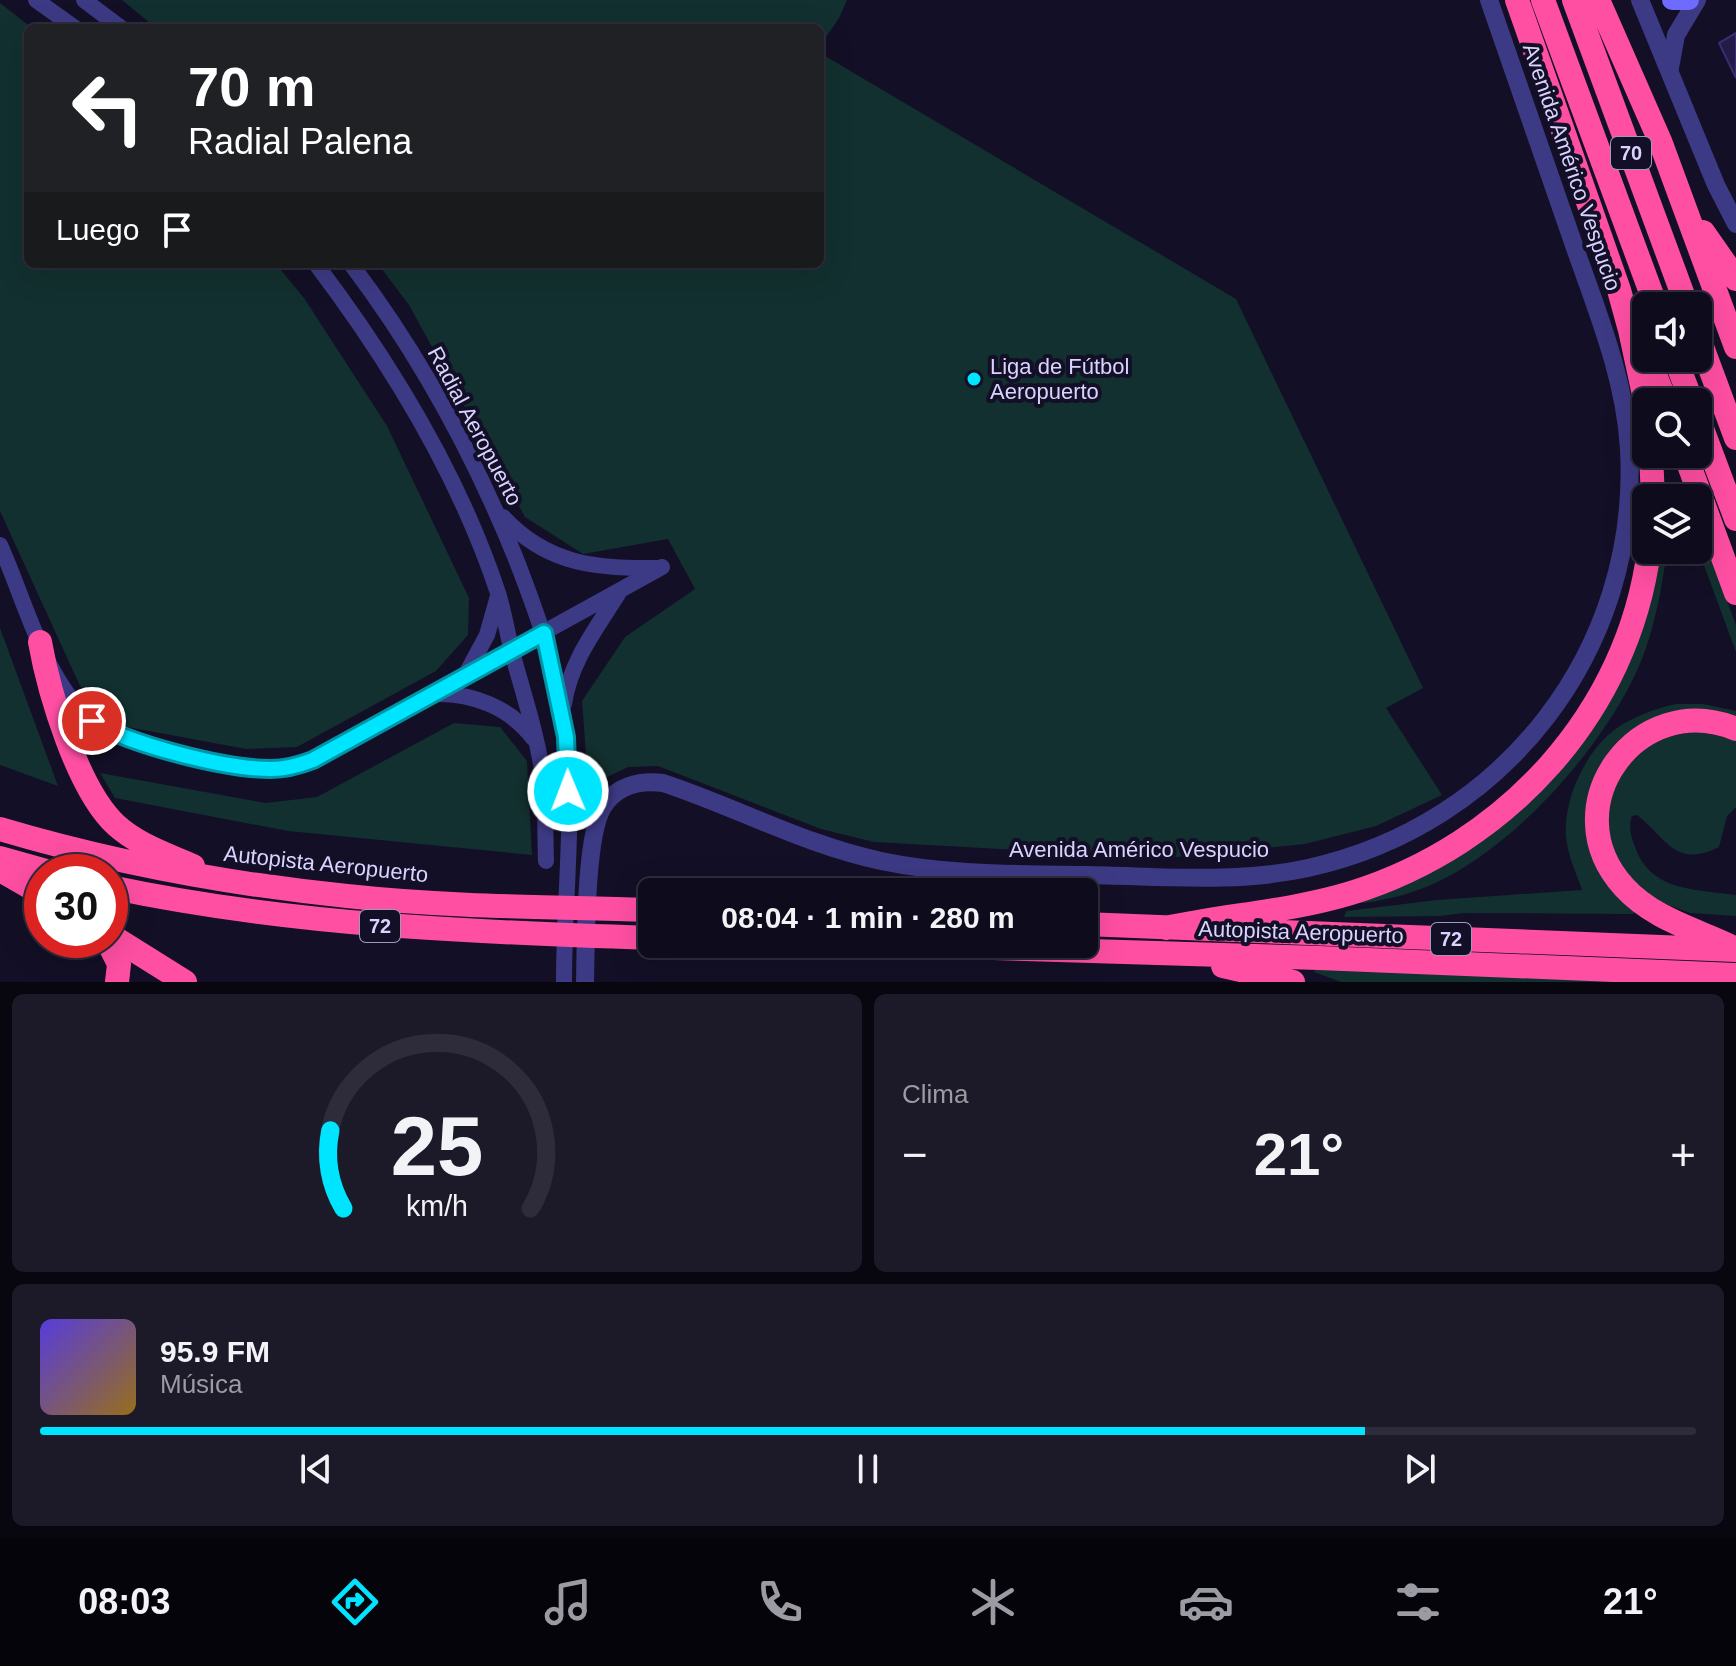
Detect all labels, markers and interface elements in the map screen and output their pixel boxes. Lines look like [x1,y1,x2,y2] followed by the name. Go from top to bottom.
[1518,40,1626,294] street label: Avenida Américo Vespucio
[188,55,316,118] text: 70 m
[56,56,160,160] icon: left
[188,121,412,162] text: Radial Palena
[1611,137,1651,169] road number: 70
[155,208,199,252] icon: arrive
[56,213,139,246] text: Luego
[1632,292,1712,564] map controls
[1632,292,1712,372] button: sound
[423,342,527,510] street label: Radial Aeropuerto
[990,354,1129,404] place label: Liga de Fútbol Aeropuerto
[965,370,983,388] marker: Liga de Fútbol Aeropuerto
[1632,388,1712,468] button: search
[1632,484,1712,564] button: layers
[58,687,126,755] pin
[70,699,114,743] icon: arrive
[526,749,610,833] position arrow
[1009,837,1269,862] street label: Avenida Américo Vespucio
[223,841,429,887] street label: Autopista Aeropuerto
[24,854,128,958] speed limit sign: 30
[721,901,1015,934] text: 08:04 · 1 min · 280 m
[360,910,400,942] road number: 72
[1198,916,1404,948] street label: Autopista Aeropuerto
[1431,923,1471,955] road number: 72
[902,1079,968,1109] text: Clima
[391,1100,483,1193] text: 25
[1254,1121,1344,1188] text: 21°
[902,1130,928,1179] text: −
[1670,1130,1696,1179] text: +
[406,1190,468,1222] text: km/h
[160,1335,270,1368] text: 95.9 FM
[160,1369,242,1399] text: Música
[294,1447,338,1491] icon: previous
[846,1447,890,1491] icon: pause
[1398,1447,1442,1491] icon: next
[327,1574,383,1630] icon: directions
[540,1574,596,1630] icon: music
[752,1574,808,1630] icon: phone
[965,1574,1021,1630] icon: climate
[1178,1574,1234,1630] icon: car
[1390,1574,1446,1630] icon: filters
[78,1581,170,1622] text: 08:03
[1603,1581,1658,1622] text: 21°

